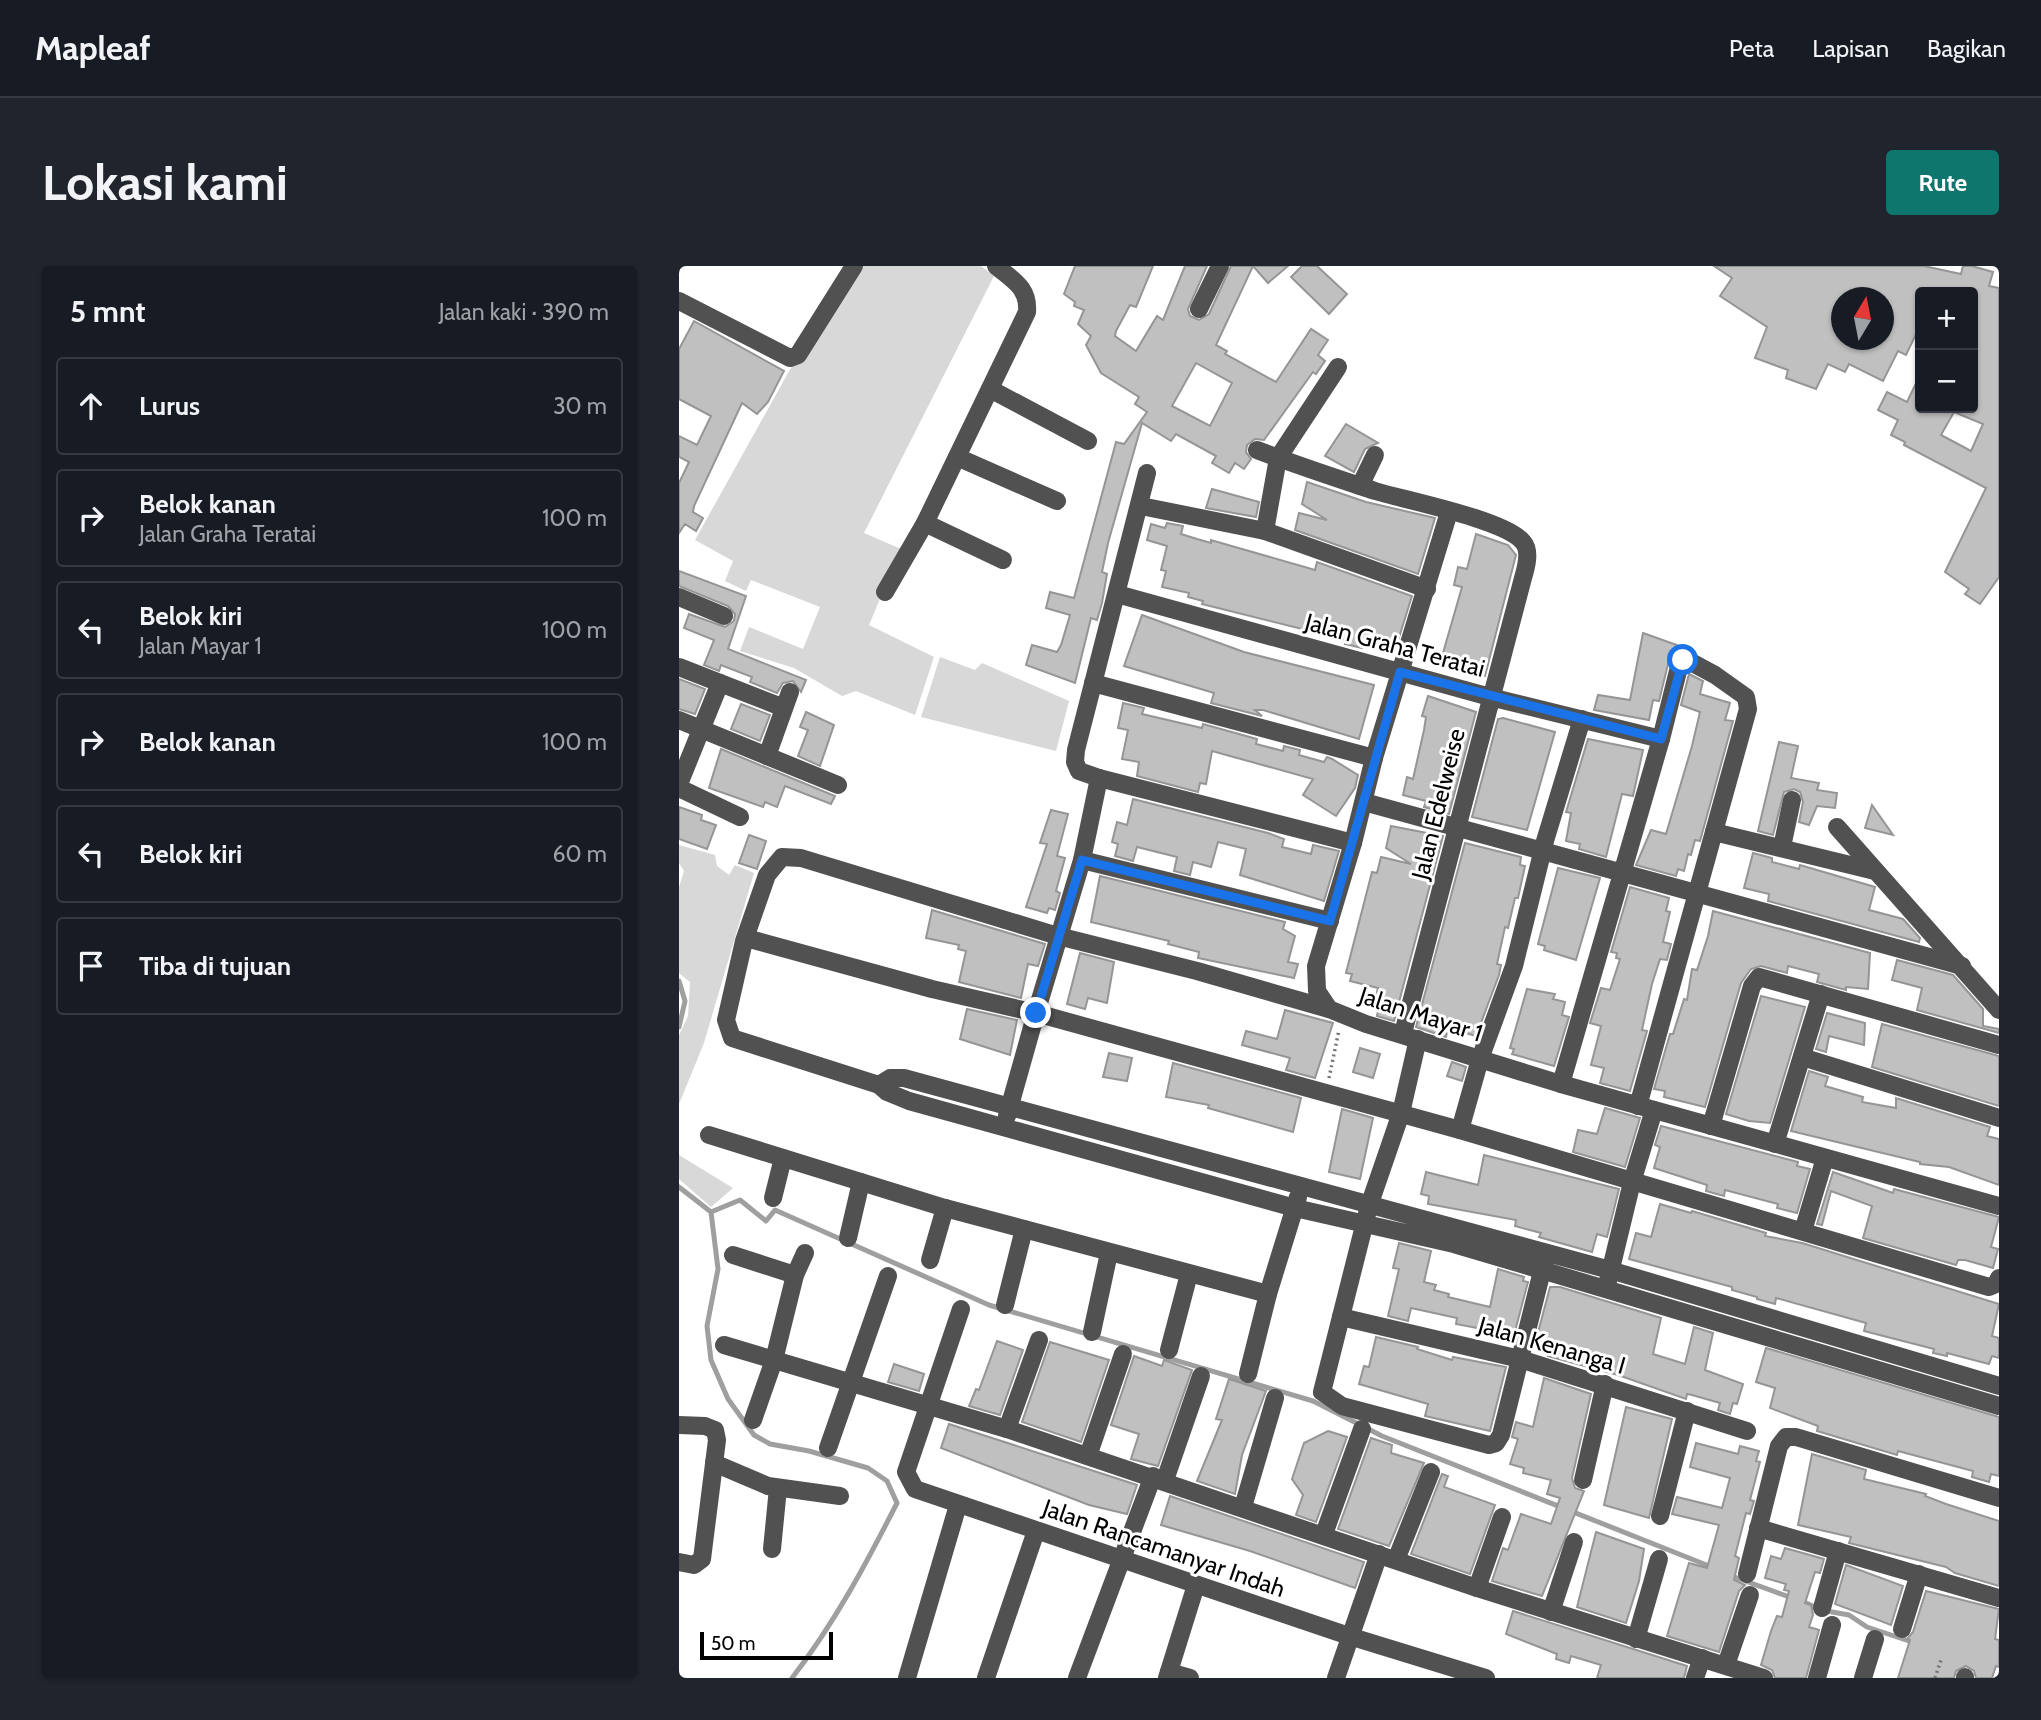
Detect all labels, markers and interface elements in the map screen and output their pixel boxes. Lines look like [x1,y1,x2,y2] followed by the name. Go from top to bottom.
[35,28,151,68] text: Mapleaf
[1729,34,1774,63] text: Peta
[1812,34,1889,63] text: Lapisan
[1927,34,2006,63] text: Bagikan
[1886,150,1999,215] button: Rute
[42,153,288,212] text: Lokasi kami
[1831,287,1894,350] north arrow
[1915,287,1978,413] map controls
[1915,287,1978,350] button: +
[70,293,146,330] text: 5 mnt
[439,298,609,326] text: Jalan kaki · 390 m
[1915,350,1978,413] button: −
[72,387,110,425] icon: ahead
[139,390,200,422] text: Lurus
[553,392,607,420] text: 30 m
[139,488,276,520] text: Belok kanan
[72,499,110,537] icon: right
[542,504,607,532] text: 100 m
[139,520,316,548] text: Jalan Graha Teratai
[139,600,242,632] text: Belok kiri
[1301,607,1488,683] street label: Jalan Graha Teratai
[72,611,110,649] icon: left
[542,616,607,644] text: 100 m
[139,632,262,660] text: Jalan Mayar 1
[1667,644,1698,675] route start
[72,723,110,761] icon: right
[139,726,276,758] text: Belok kanan
[1405,726,1471,883] street label: Jalan Edelweise
[542,728,607,756] text: 100 m
[72,835,110,873] icon: left
[139,838,242,870] text: Belok kiri
[553,840,607,868] text: 60 m
[72,947,110,985] icon: arrive
[139,950,291,982] text: Tiba di tujuan
[1355,980,1486,1048] street label: Jalan Mayar 1
[1020,997,1051,1028] route end
[1474,1310,1629,1380] street label: Jalan Kenanga I
[1038,1493,1289,1603] street label: Jalan Rancamanyar Indah
[700,1629,833,1661] scale bar
[711,1632,755,1655] text: 50 m

